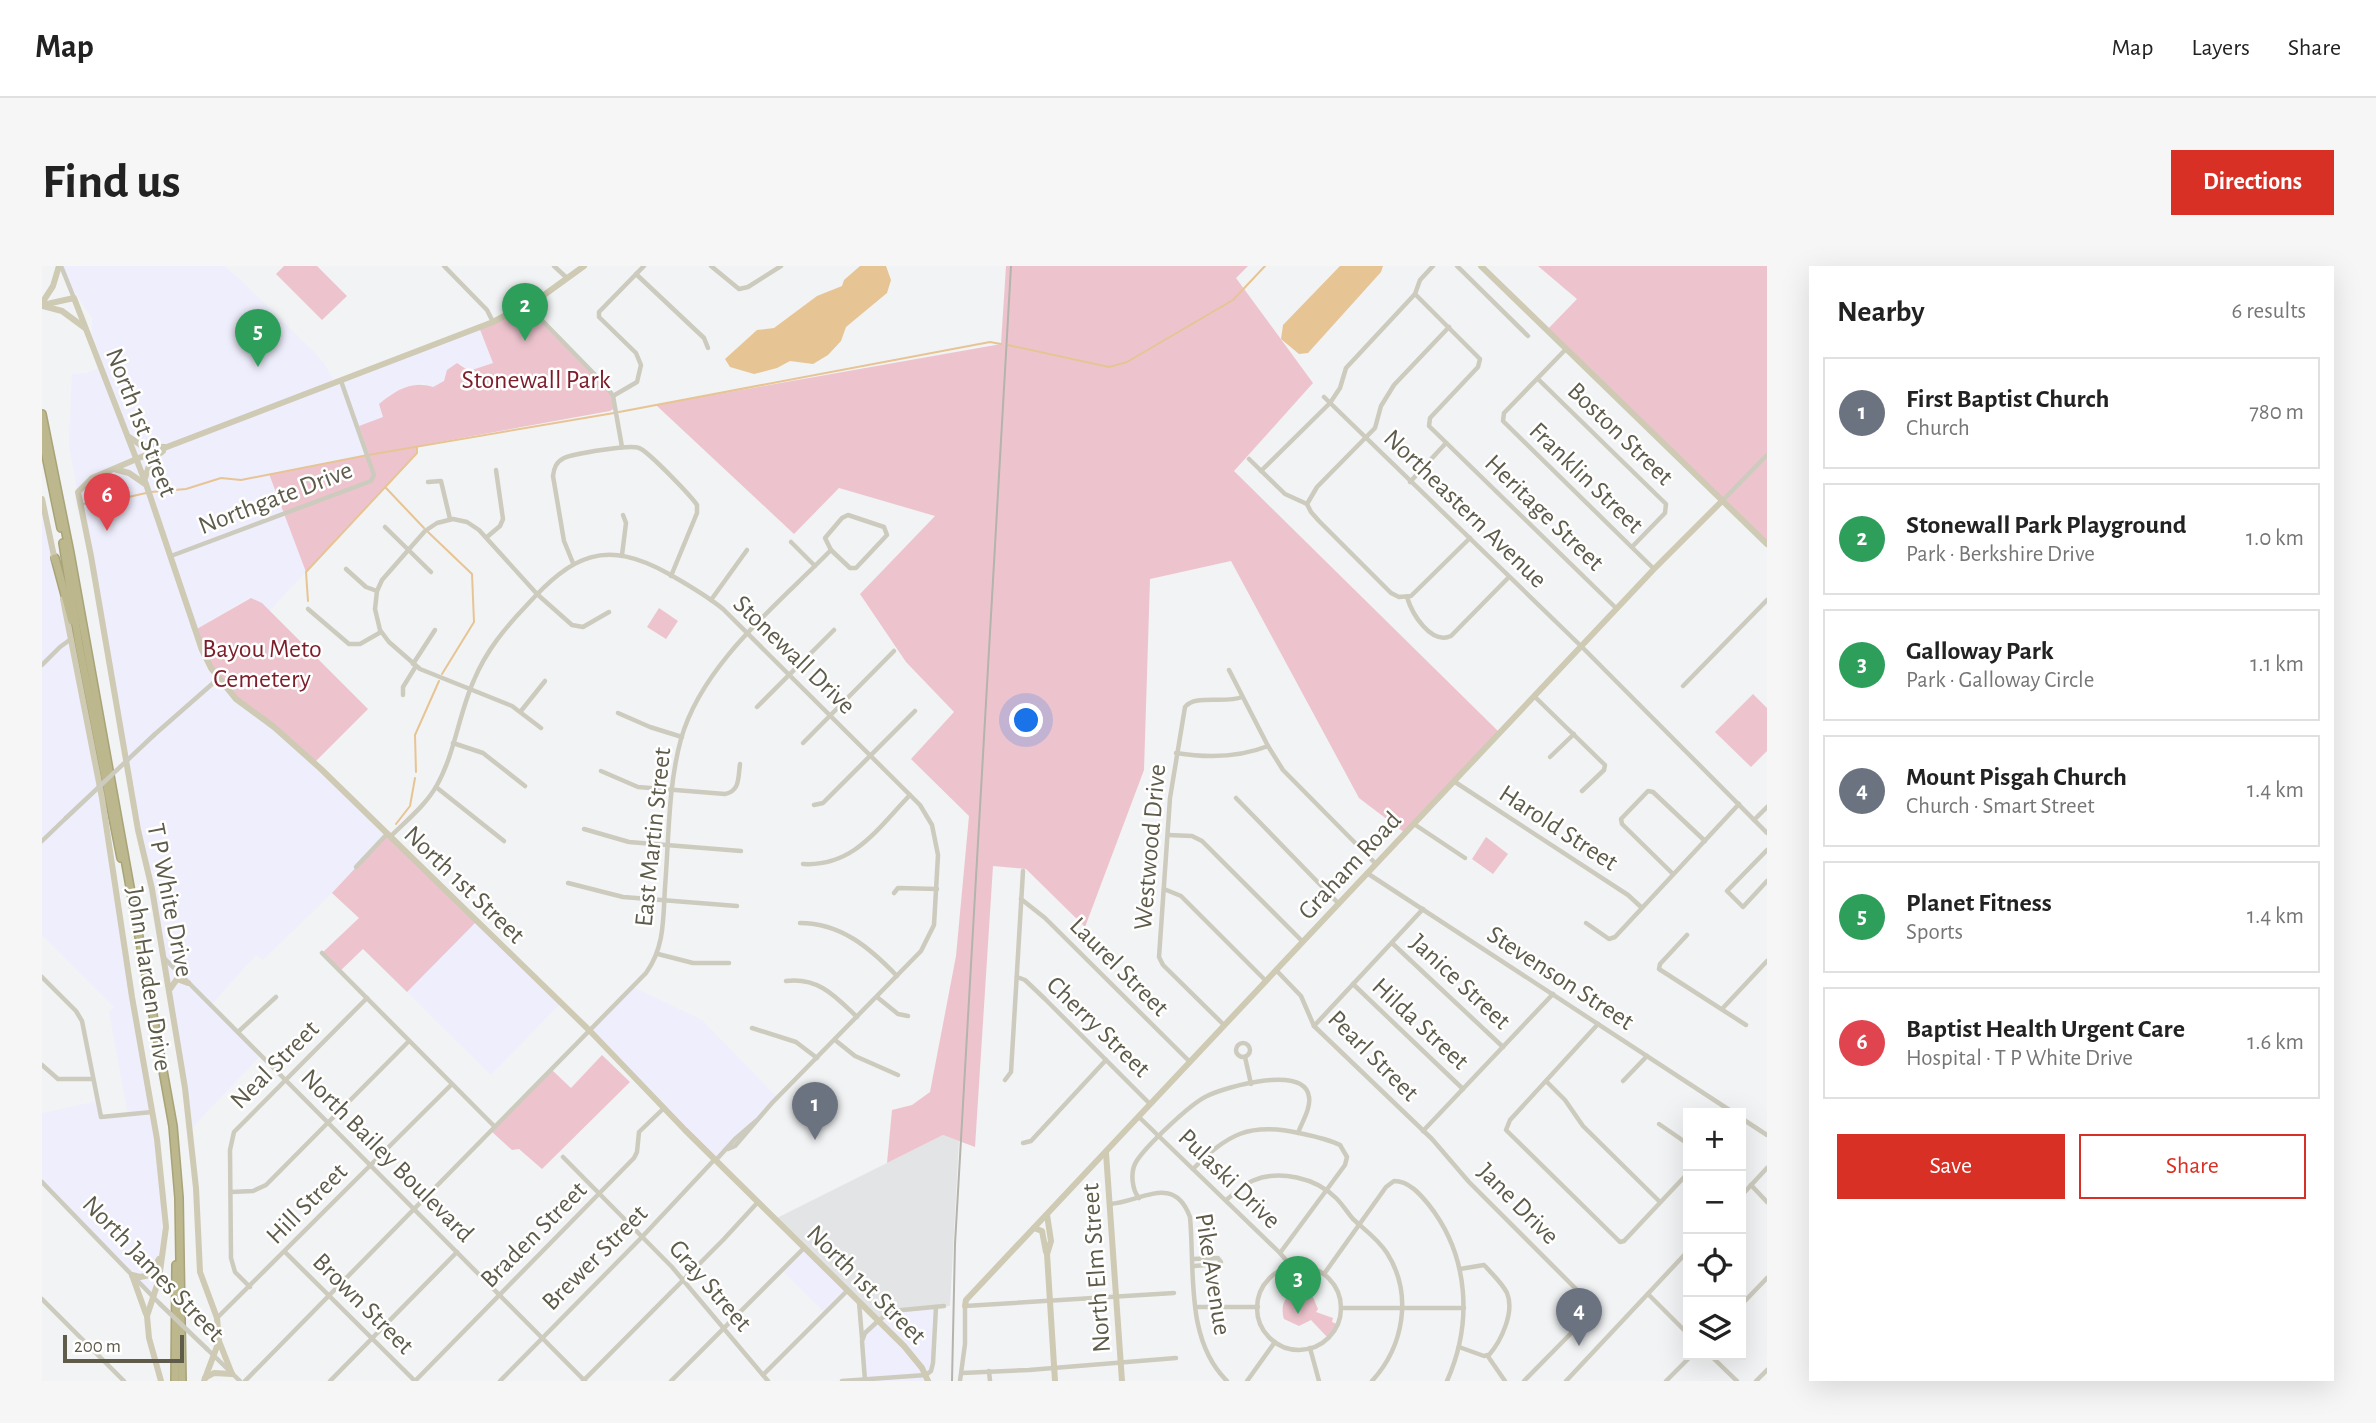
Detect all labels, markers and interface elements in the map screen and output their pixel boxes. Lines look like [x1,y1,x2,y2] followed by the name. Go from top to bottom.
[35,31,94,64] text: Map
[2111,36,2153,60] text: Map
[2191,36,2250,60] text: Layers
[2288,36,2341,60] text: Share
[2171,150,2334,215] button: Directions
[42,158,181,207] text: Find us
[502,283,548,341] pin: 2
[1837,297,1925,327] text: Nearby
[2232,300,2306,323] text: 6 results
[235,309,281,367] pin: 5
[101,345,181,500] street label: North 1st Street
[461,367,611,393] park label: Stonewall Park
[1563,377,1678,490] street label: Boston Street
[1906,386,2109,412] text: First Baptist Church
[1858,401,1866,424] text: 1
[2249,401,2304,424] text: 780 m
[1524,417,1648,538] street label: Franklin Street
[1906,417,1970,440] text: Church
[1379,425,1552,593] street label: Northeastern Avenue
[1480,450,1609,576] street label: Heritage Street
[195,457,356,539] street label: Northgate Drive
[84,473,130,531] pin: 6
[1906,512,2186,538] text: Stonewall Park Playground
[1857,527,1867,550] text: 2
[2246,527,2304,550] text: 1.0 km
[1906,543,2095,566] text: Park · Berkshire Drive
[728,590,860,719] street label: Stonewall Drive
[202,636,322,692] park label: Bayou Meto Cemetery
[1906,638,2054,664] text: Galloway Park
[1857,653,1867,676] text: 3
[2250,653,2304,676] text: 1.1 km
[1906,669,2094,692] text: Park · Galloway Circle
[1009,703,1043,737] your location
[631,746,675,928] street label: East Martin Street
[1130,763,1170,931] street label: Westwood Drive
[1906,764,2127,790] text: Mount Pisgah Church
[1856,779,1868,802] text: 4
[2247,779,2304,802] text: 1.4 km
[1495,780,1622,876] street label: Harold Street
[1906,795,2095,818] text: Church · Smart Street
[1293,807,1406,925] street label: Graham Road
[142,821,198,979] street label: T P White Drive
[399,821,530,948] street label: North 1st Street
[122,885,176,1073] street label: John Harden Drive
[1906,890,2052,916] text: Planet Fitness
[1857,905,1867,928] text: 5
[2247,905,2304,928] text: 1.4 km
[1065,912,1174,1021] street label: Laurel Street
[1482,921,1639,1035] street label: Stevenson Street
[1906,921,1963,944] text: Sports
[1405,929,1515,1034] street label: Janice Street
[1042,971,1155,1082] street label: Cherry Street
[1367,973,1474,1075] street label: Hilda Street
[1323,1005,1424,1106] street label: Pearl Street
[226,1016,324,1114] street label: Neal Street
[1906,1016,2185,1042] text: Baptist Health Urgent Care
[1856,1031,1868,1054] text: 6
[2247,1031,2304,1054] text: 1.6 km
[1906,1047,2133,1070] text: Hospital · T P White Drive
[296,1064,479,1247] street label: North Bailey Boulevard
[792,1082,838,1140] pin: 1
[1683,1108,1746,1360] map controls
[1683,1108,1746,1171] button: +
[1173,1124,1285,1234] street label: Pulaski Drive
[1837,1134,2065,1199] button: Save
[2079,1134,2306,1199] button: Share
[261,1158,352,1249] street label: Hill Street
[1473,1158,1564,1249] street label: Jane Drive
[1683,1171,1746,1234] button: −
[476,1177,592,1293] street label: Braden Street
[1077,1182,1115,1353] street label: North Elm Street
[77,1191,229,1347] street label: North James Street
[537,1200,652,1315] street label: Brewer Street
[1191,1211,1235,1337] street label: Pike Avenue
[802,1220,931,1349] street label: North 1st Street
[1683,1234,1746,1297] button: locate
[664,1235,757,1336] street label: Gray Street
[308,1248,419,1359] street label: Brown Street
[1275,1256,1321,1314] pin: 3
[1556,1288,1602,1346] pin: 4
[1683,1297,1746,1360] button: layers
[63,1332,184,1364] scale bar
[74,1337,121,1356] text: 200 m

